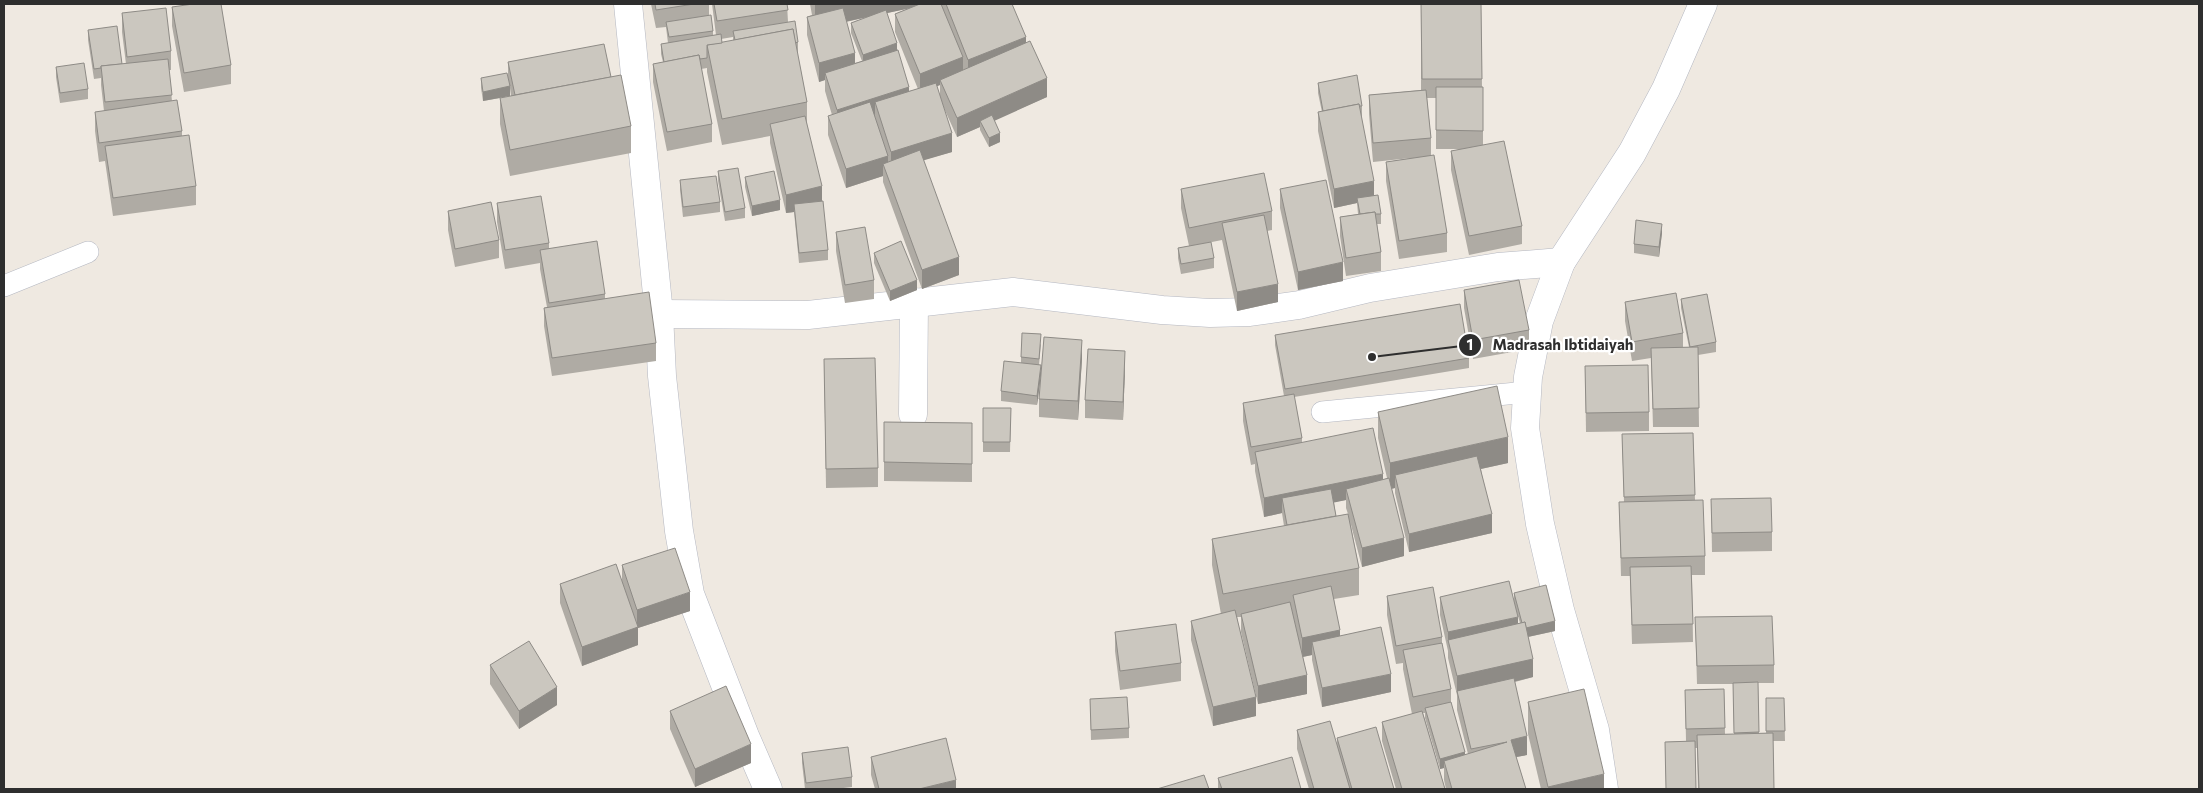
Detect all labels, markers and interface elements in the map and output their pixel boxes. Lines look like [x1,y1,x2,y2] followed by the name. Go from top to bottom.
[1457,330,1643,360] callout: Madrasah Ibtidaiyah
[1467,335,1473,353] text: 1
[1493,335,1633,353] text: Madrasah Ibtidaiyah

